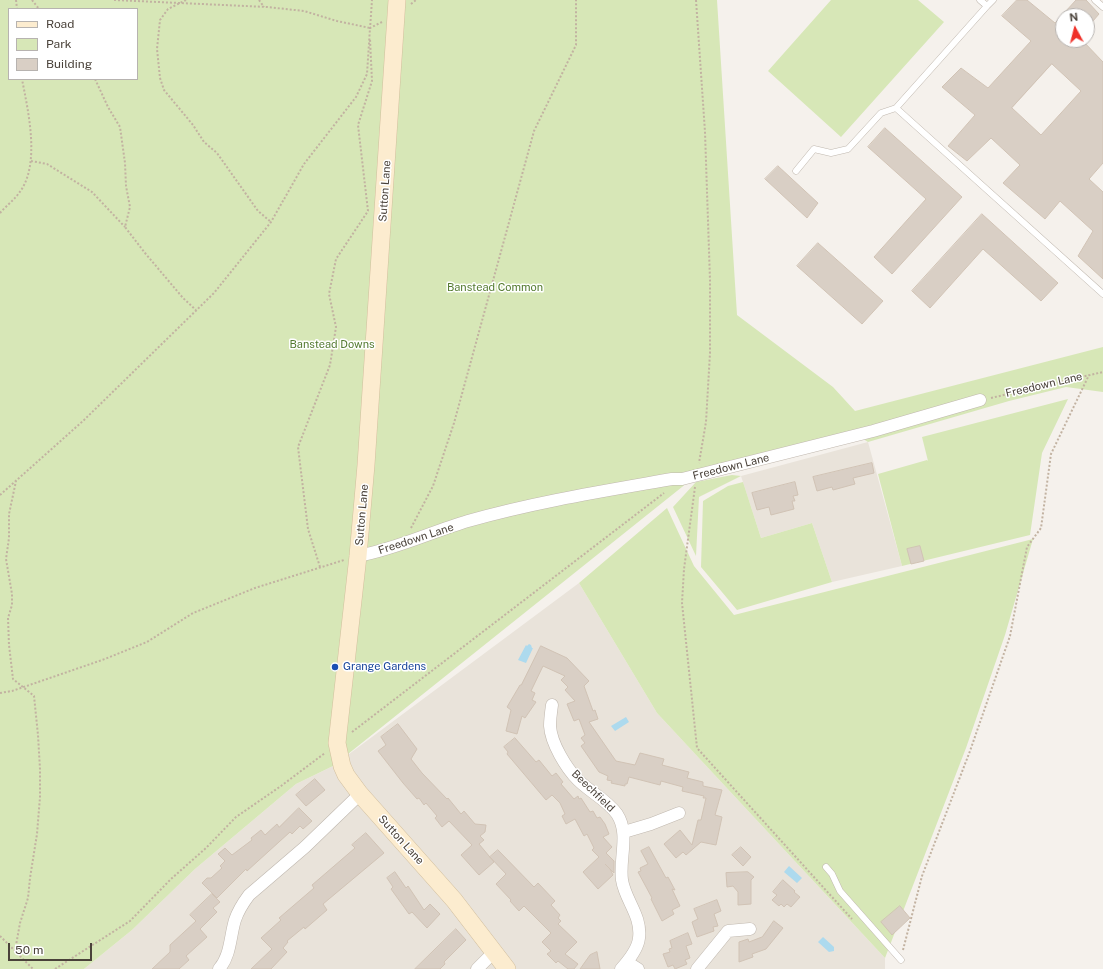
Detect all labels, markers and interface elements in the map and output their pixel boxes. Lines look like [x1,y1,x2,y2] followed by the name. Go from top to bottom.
[8,8,138,80] legend
[1055,8,1095,48] north arrow
[1069,11,1079,24] text: N
[46,17,74,31] text: Road
[46,37,72,51] text: Park
[46,57,92,71] text: Building
[376,160,394,222] street label: Sutton Lane
[447,281,543,295] park label: Banstead Common
[289,338,375,352] park label: Banstead Downs
[1004,370,1084,400] street label: Freedown Lane
[691,451,771,483] street label: Freedown Lane
[353,484,371,546] street label: Sutton Lane
[377,521,455,557] street label: Freedown Lane
[343,660,426,674] place label: Grange Gardens
[330,662,340,672] marker: Grange Gardens
[569,767,617,815] street label: Beechfield
[375,813,427,867] street label: Sutton Lane
[10,935,94,961] scale bar
[15,943,43,957] text: 50 m

